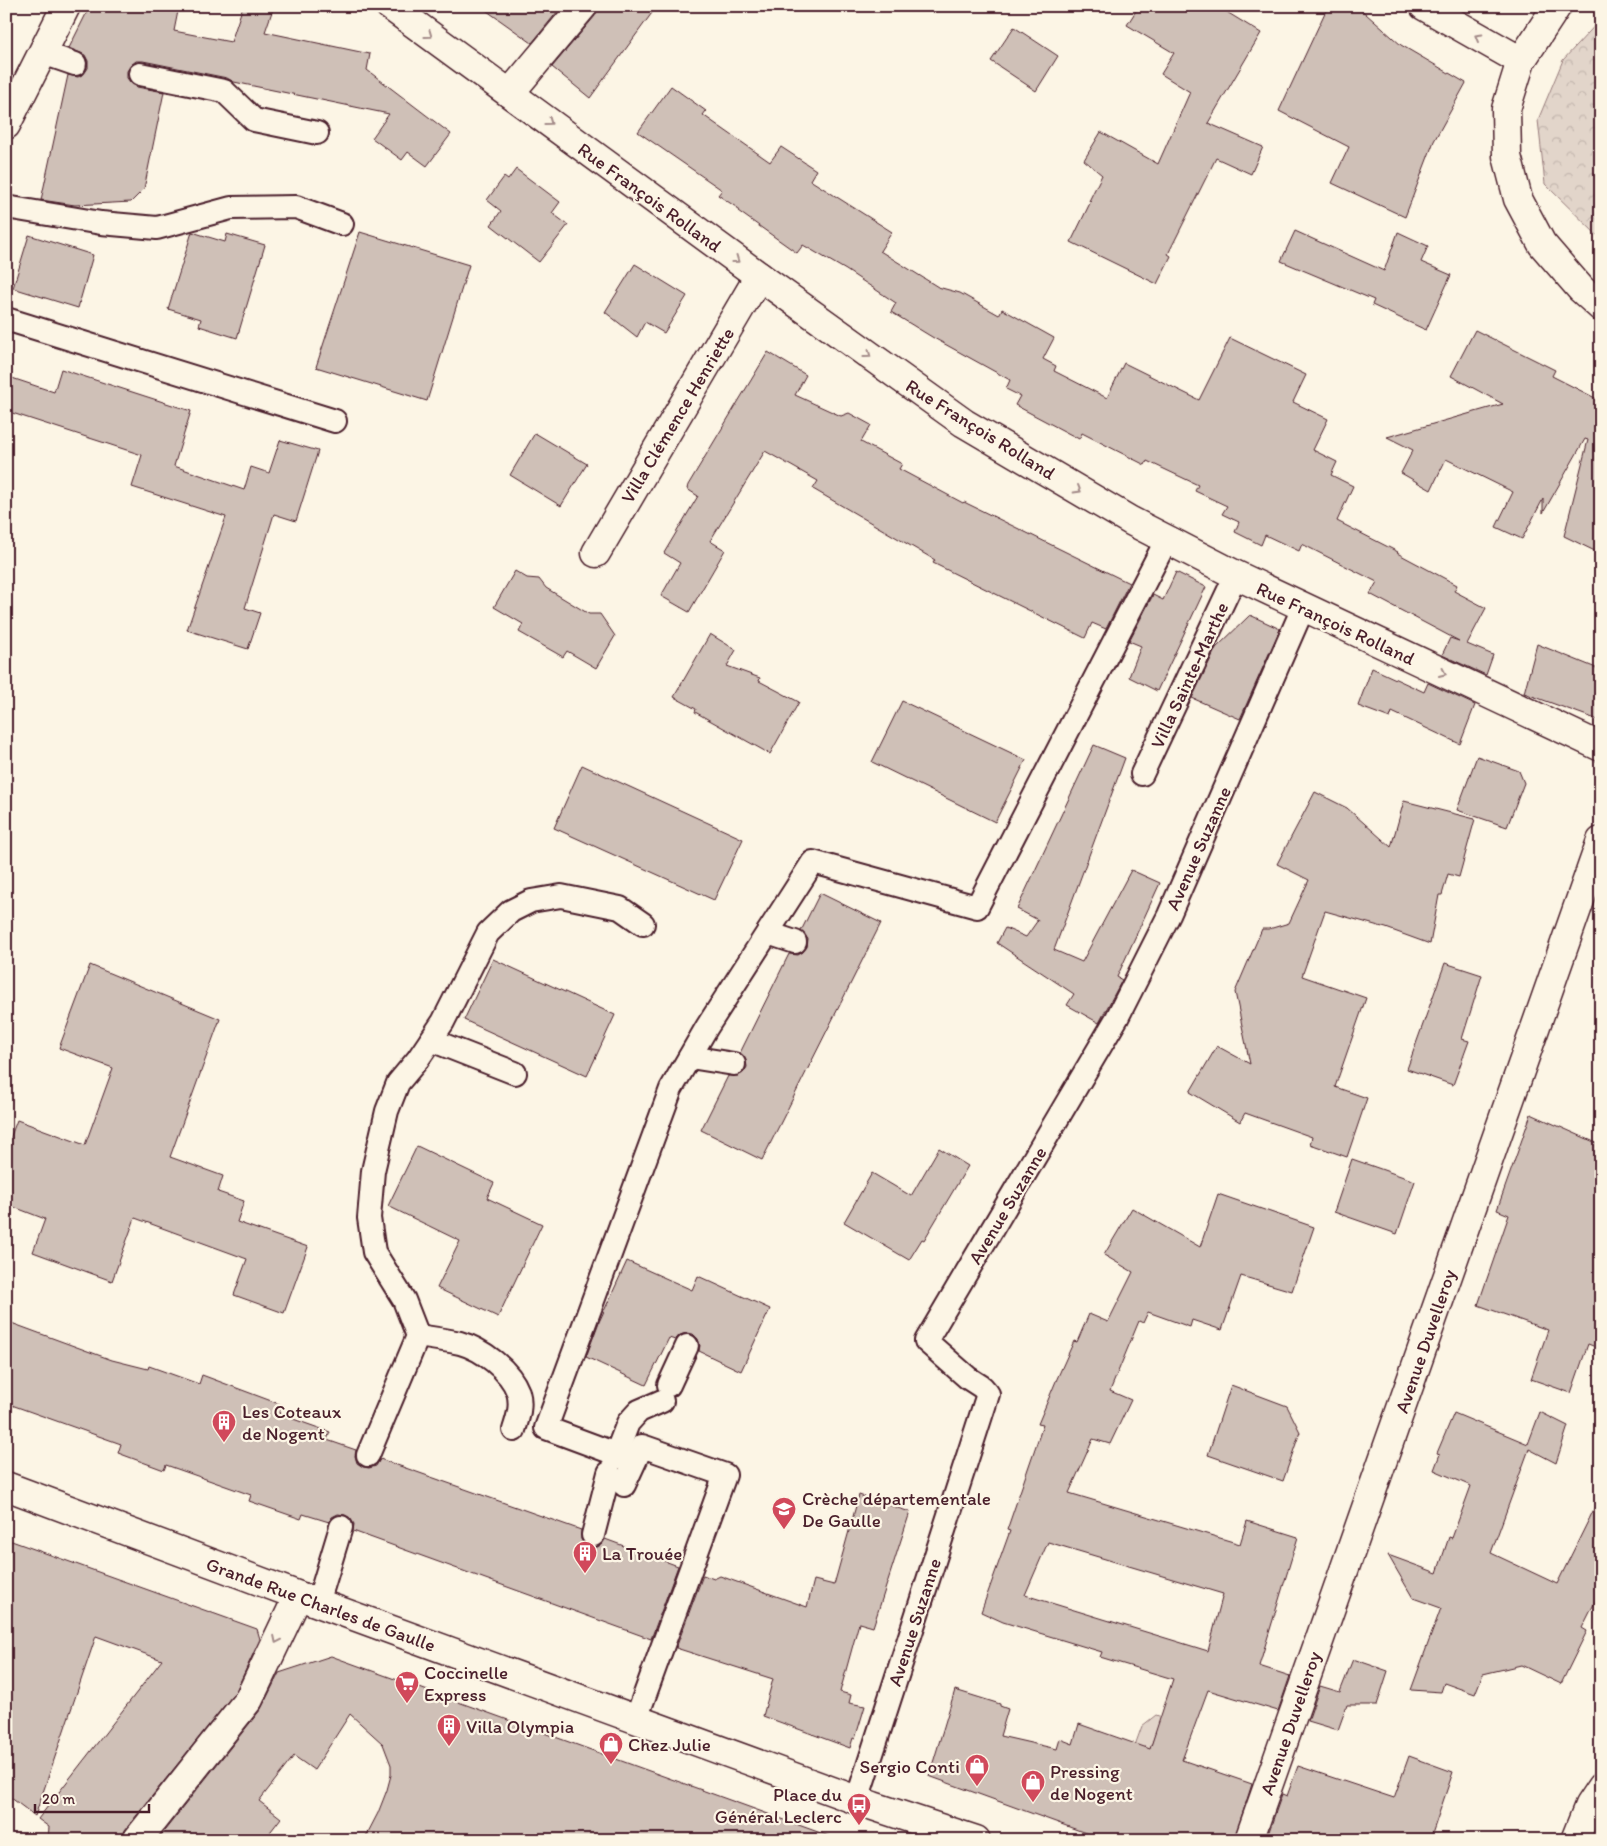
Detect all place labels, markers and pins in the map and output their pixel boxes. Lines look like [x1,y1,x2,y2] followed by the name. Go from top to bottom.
[242,1400,342,1445] place label: Les Coteaux de Nogent
[211,1409,237,1443] building icon: Les Coteaux de Nogent
[802,1487,991,1532] place label: Crèche départementale De Gaulle
[771,1496,797,1530] school or university icon: Crèche départementale De Gaulle
[572,1540,598,1574] building icon: La Trouée
[602,1542,682,1565] place label: La Trouée
[424,1661,508,1706] place label: Coccinelle Express
[394,1670,420,1704] supermarket icon: Coccinelle Express
[436,1713,462,1747] building icon: Villa Olympia
[466,1715,574,1738] place label: Villa Olympia
[598,1731,624,1765] shop icon: Chez Julie
[628,1733,711,1756] place label: Chez Julie
[964,1753,990,1787] shop icon: Sergio Conti
[860,1755,960,1778] place label: Sergio Conti
[1050,1760,1133,1805] place label: Pressing de Nogent
[1020,1769,1046,1803] shop icon: Pressing de Nogent
[715,1783,842,1828] place label: Place du Général Leclerc
[846,1792,872,1826] bus stop icon: Place du Général Leclerc

